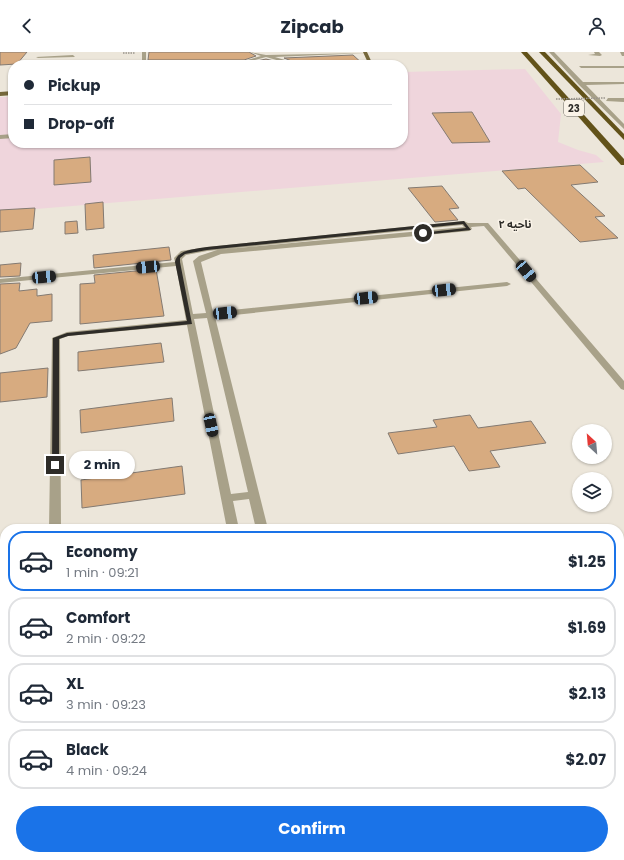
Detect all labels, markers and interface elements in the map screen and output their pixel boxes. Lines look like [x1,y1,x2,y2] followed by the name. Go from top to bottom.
[280,14,344,39] text: Zipcab
[16,15,38,37] icon: back
[586,15,608,37] icon: person
[48,75,100,96] text: Pickup
[564,100,584,116] road number: 23
[48,113,114,134] text: Drop-off
[498,216,532,232] district label: ناحیه ۲
[414,224,432,242] route start
[514,258,538,284] car
[136,260,160,274] car
[32,270,56,284] car
[431,283,457,297] car
[353,291,379,305] car
[212,306,238,320] car
[203,412,219,438] car
[572,424,612,464] north arrow
[572,424,612,512] map controls
[69,451,135,479] callout: 2 min
[84,455,120,474] text: 2 min
[46,456,64,474] route end
[572,472,612,512] button: layers
[66,541,138,562] text: Economy
[18,543,54,579] icon: car
[568,551,606,572] text: $1.25
[66,563,139,582] text: 1 min · 09:21
[66,607,130,628] text: Comfort
[18,609,54,645] icon: car
[567,617,606,638] text: $1.69
[66,629,146,648] text: 2 min · 09:22
[66,673,84,694] text: XL
[18,675,54,711] icon: car
[569,683,606,704] text: $2.13
[66,695,146,714] text: 3 min · 09:23
[66,739,109,760] text: Black
[18,741,54,777] icon: car
[566,749,606,770] text: $2.07
[66,761,147,780] text: 4 min · 09:24
[16,806,608,852] button: Confirm

